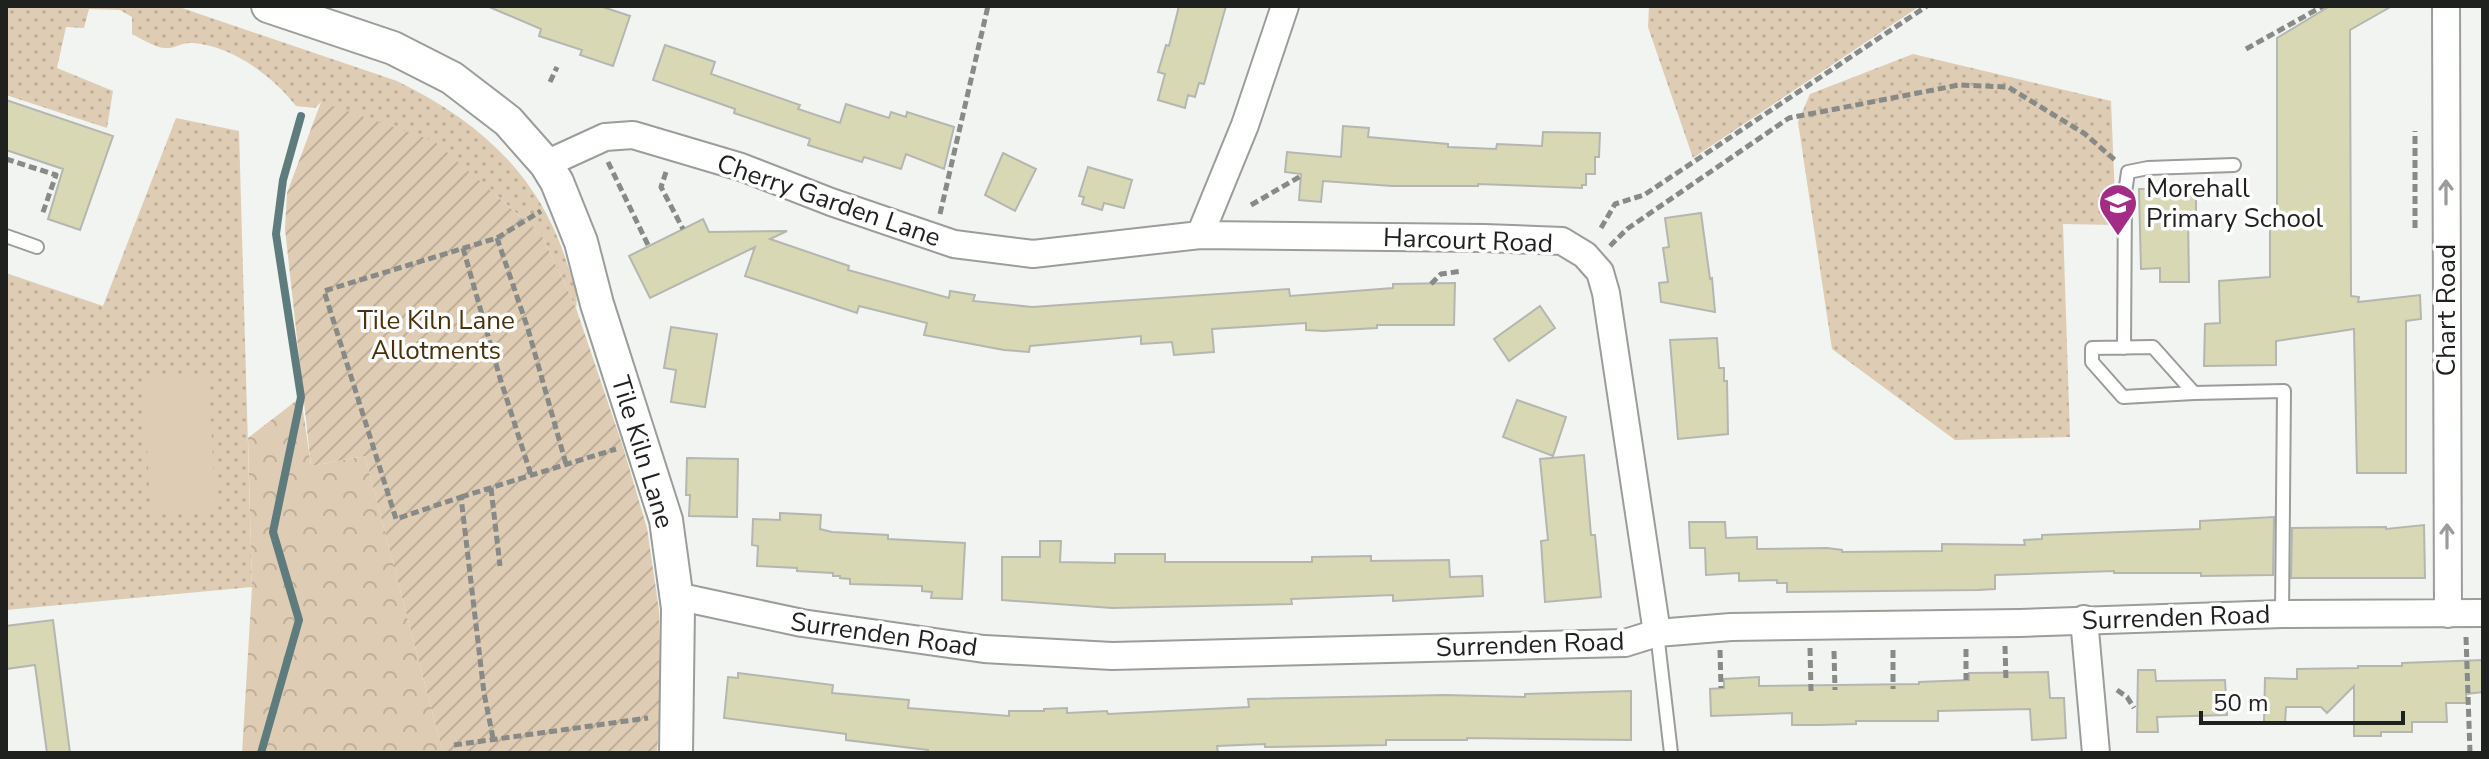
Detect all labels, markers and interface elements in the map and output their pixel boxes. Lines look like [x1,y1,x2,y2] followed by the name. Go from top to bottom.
[712,146,945,255] street label: Cherry Garden Lane
[2146,171,2323,236] place label: Morehall Primary School
[2438,179,2454,206] one-way arrow
[2097,182,2139,237] school or university icon: Morehall Primary School
[1383,220,1553,261] street label: Harcourt Road
[2429,244,2464,376] street label: Chart Road
[357,303,515,368] park label: Tile Kiln Lane Allotments
[603,372,682,533] street label: Tile Kiln Lane
[2439,523,2455,550] one-way arrow
[2081,597,2271,638] street label: Surrenden Road
[788,604,980,665] street label: Surrenden Road
[1435,624,1625,665] street label: Surrenden Road
[2201,675,2403,725] scale bar
[2213,687,2269,719] text: 50 m

